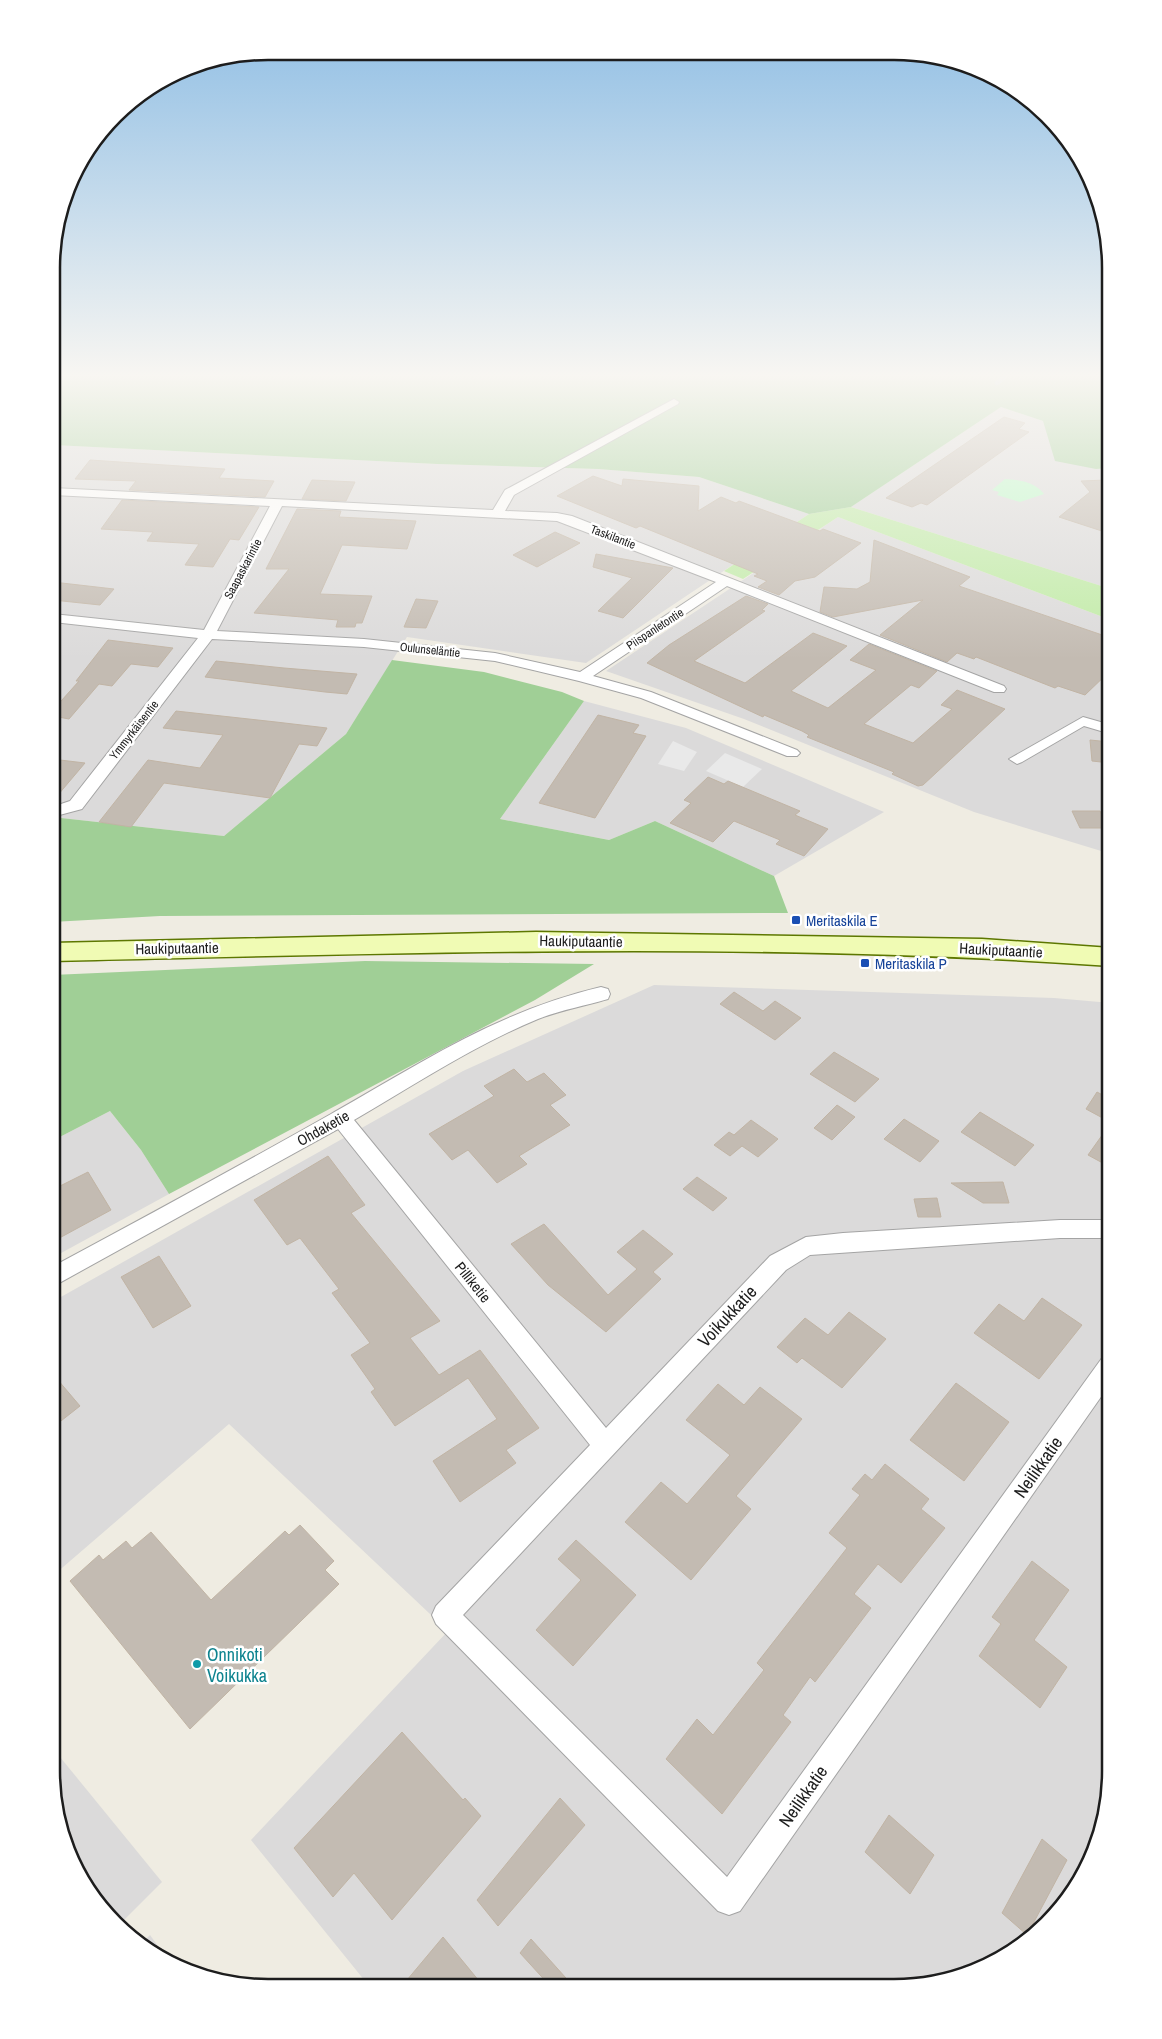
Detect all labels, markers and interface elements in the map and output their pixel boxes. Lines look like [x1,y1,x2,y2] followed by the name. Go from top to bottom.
[588,521,638,553] street label: Taskilantie
[220,536,266,602] street label: Saapaskarintie
[623,604,687,654] street label: Piispanletontie
[399,639,461,661] street label: Oulunseläntie
[106,697,162,763] street label: Ymmyrkäisentie
[806,910,878,931] place label: Meritaskila E
[790,914,802,926] marker: Meritaskila E
[539,930,623,952] street label: Haukiputaantie
[135,937,219,959] street label: Haukiputaantie
[959,937,1043,963] street label: Haukiputaantie
[875,953,947,974] place label: Meritaskila P
[859,957,871,969] marker: Meritaskila P
[293,1105,353,1151] street label: Ohdaketie
[450,1257,496,1307] street label: Pilliketie
[692,1280,762,1352] street label: Voikukkatie
[1008,1431,1068,1503] street label: Neilikkatie
[207,1642,267,1688] place label: Onnikoti Voikukka
[191,1658,203,1670] marker: Onnikoti Voikukka
[773,1760,833,1832] street label: Neilikkatie

